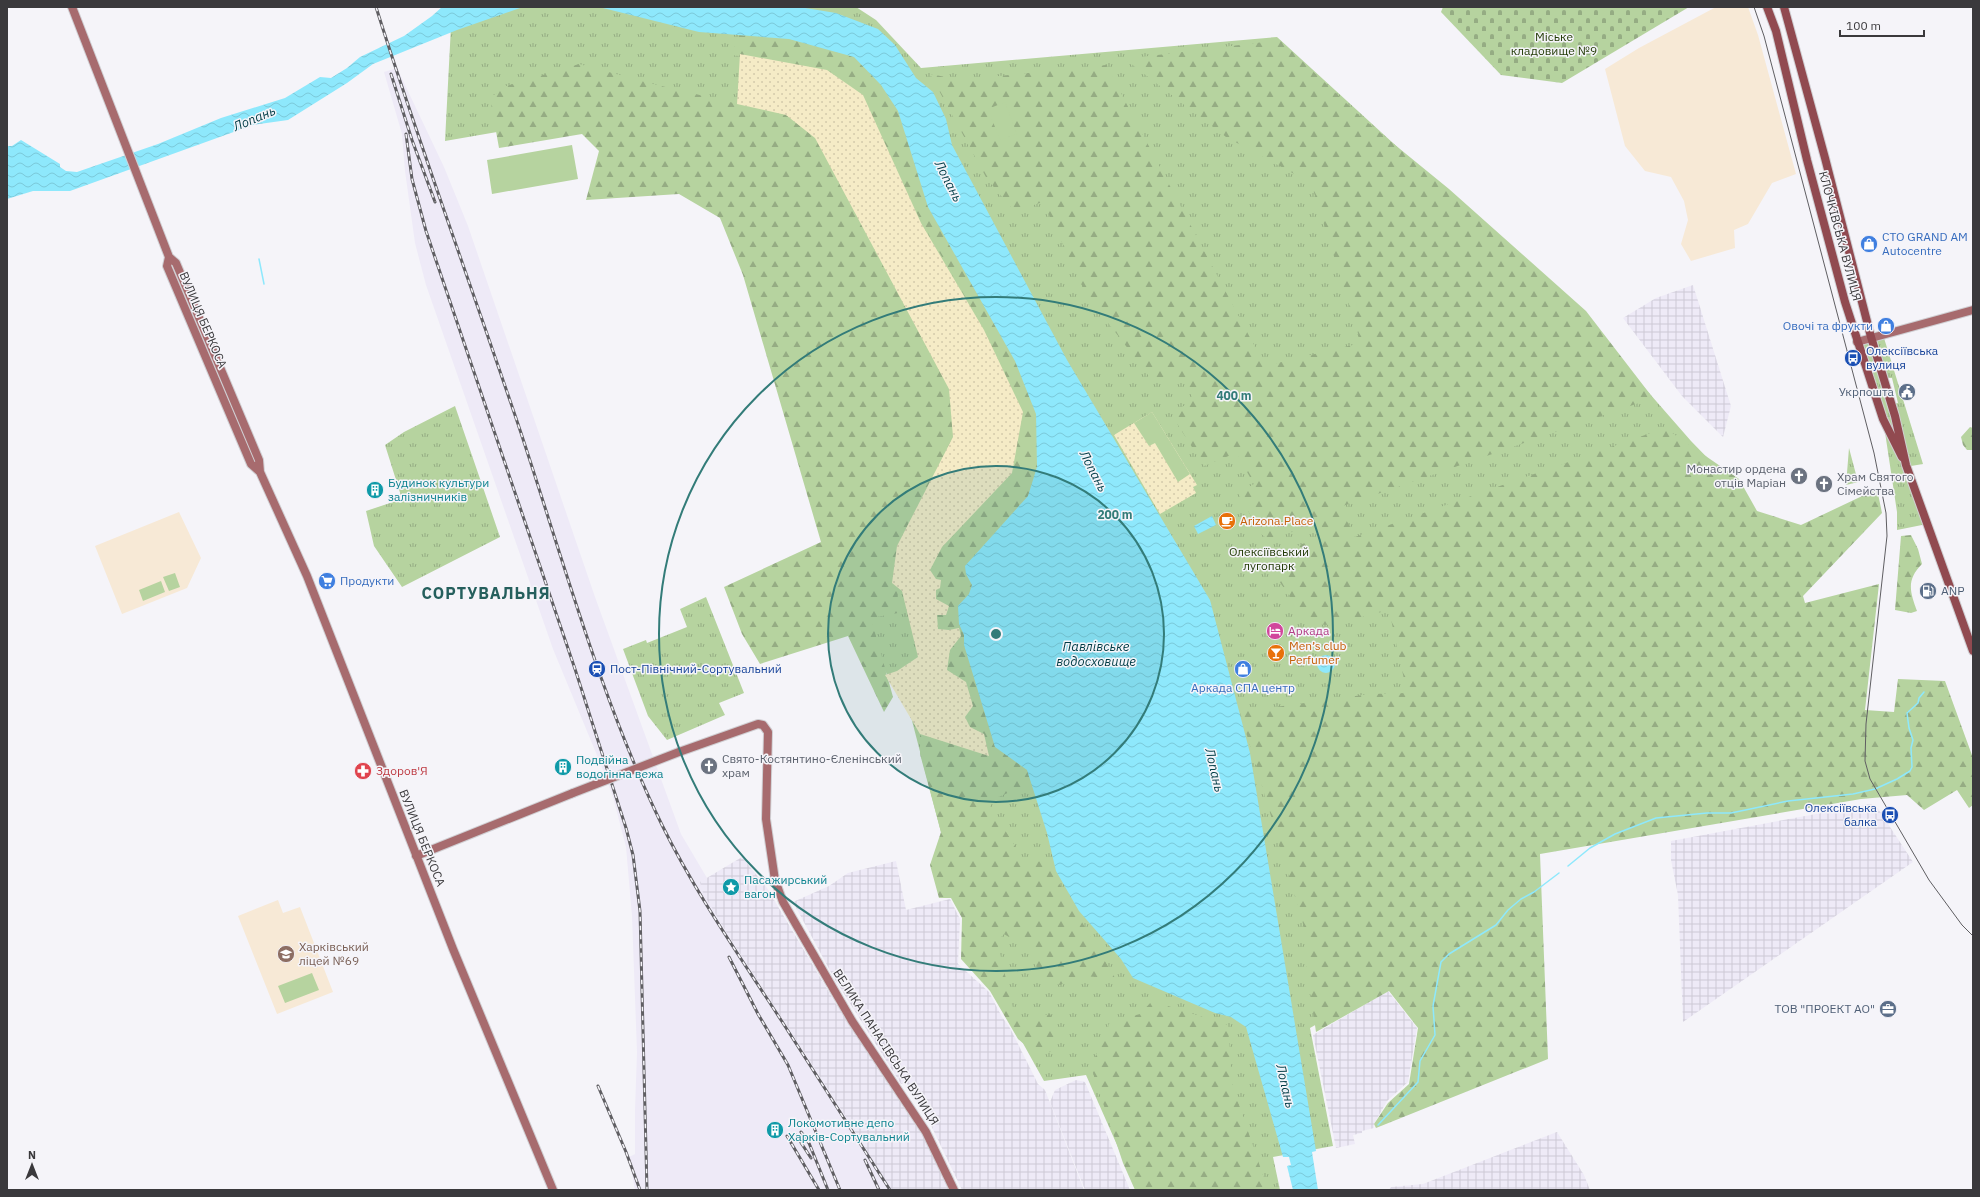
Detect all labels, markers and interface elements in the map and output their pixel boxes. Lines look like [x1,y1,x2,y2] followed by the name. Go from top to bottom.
[1840,12,1924,38] scale bar
[1846,18,1881,33] text: 100 m
[1511,29,1597,58] park label: Міське кладовище №9
[230,102,278,135] water label: Лопань
[930,157,966,205] water label: Лопань
[1816,169,1865,302] street label: КЛОЧКІВСЬКА ВУЛИЦЯ
[1882,229,1968,258] place label: СТО GRAND AM Autocentre
[1859,234,1879,254] shop icon: СТО GRAND AM Autocentre
[176,269,231,371] street label: ВУЛИЦЯ БЕРКОСА
[1876,316,1896,336] shop icon: Овочі та фрукти
[1783,318,1873,333] place label: Овочі та фрукти
[1866,343,1939,372] place label: Олексіївська вулиця
[1843,348,1863,368] bus stop icon: Олексіївська вулиця
[1897,382,1917,402] public building icon: Укрпошта
[1839,384,1895,399] place label: Укрпошта
[1216,388,1252,403] text: 400 m
[1075,447,1111,495] water label: Лопань
[1687,461,1787,490] place label: Монастир ордена отців Маріан
[1789,466,1809,486] church icon: Монастир ордена отців Маріан
[1837,469,1914,498] place label: Храм Святого Сімейства
[1814,474,1834,494] church icon: Храм Святого Сімейства
[388,475,489,504] place label: Будинок культури залізничників
[365,480,385,500] building icon: Будинок культури залізничників
[1097,507,1133,522] text: 200 m
[1217,511,1237,531] cafe icon: Arizona.Place
[1240,513,1314,528] place label: Arizona.Place
[1229,544,1309,573] park label: Олексіївський лугопарк
[317,571,337,591] supermarket icon: Продукти
[340,573,394,588] place label: Продукти
[1918,581,1938,601] fuel station icon: ANP
[422,583,550,603] district label: СОРТУВАЛЬНЯ
[1941,583,1964,598] place label: ANP
[1265,621,1285,641] hotel icon: Аркада
[1288,623,1330,638] place label: Аркада
[989,627,1003,641] centre of rings
[1056,638,1136,670] water label: Павлівське водосховище
[1289,638,1346,667] place label: Men’s club Perfumer
[1266,643,1286,663] bar icon: Men’s club Perfumer
[587,659,607,679] station icon: Пост-Північний-Сортувальний
[1233,659,1253,679] shop icon: Аркада СПА центр
[610,661,782,676] place label: Пост-Північний-Сортувальний
[1191,680,1295,695] place label: Аркада СПА центр
[1201,746,1228,794] water label: Лопань
[722,751,902,780] place label: Свято-Костянтино-Єленінський храм
[576,752,664,781] place label: Подвійна водогінна вежа
[699,756,719,776] church icon: Свято-Костянтино-Єленінський храм
[553,757,573,777] building icon: Подвійна водогінна вежа
[353,761,373,781] pharmacy icon: Здоров'Я
[376,763,428,778] place label: Здоров'Я
[396,787,449,889] street label: ВУЛИЦЯ БЕРКОСА
[1805,800,1878,829] place label: Олексіївська балка
[1880,805,1900,825] bus stop icon: Олексіївська балка
[744,872,827,901] place label: Пасажирський вагон
[721,877,741,897] place icon: Пасажирський вагон
[299,939,369,968] place label: Харківський ліцей №69
[276,944,296,964] school or university icon: Харківський ліцей №69
[830,966,943,1127] street label: ВЕЛИКА ПАНАСІВСЬКА ВУЛИЦЯ
[1878,999,1898,1019] office icon: ТОВ "ПРОЕКТ АО"
[1775,1001,1875,1016] place label: ТОВ "ПРОЕКТ АО"
[1272,1062,1299,1110] water label: Лопань
[788,1115,910,1144] place label: Локомотивне депо Харків-Сортувальний
[765,1120,785,1140] building icon: Локомотивне депо Харків-Сортувальний
[12,1145,52,1185] north arrow
[28,1148,36,1162] text: N

